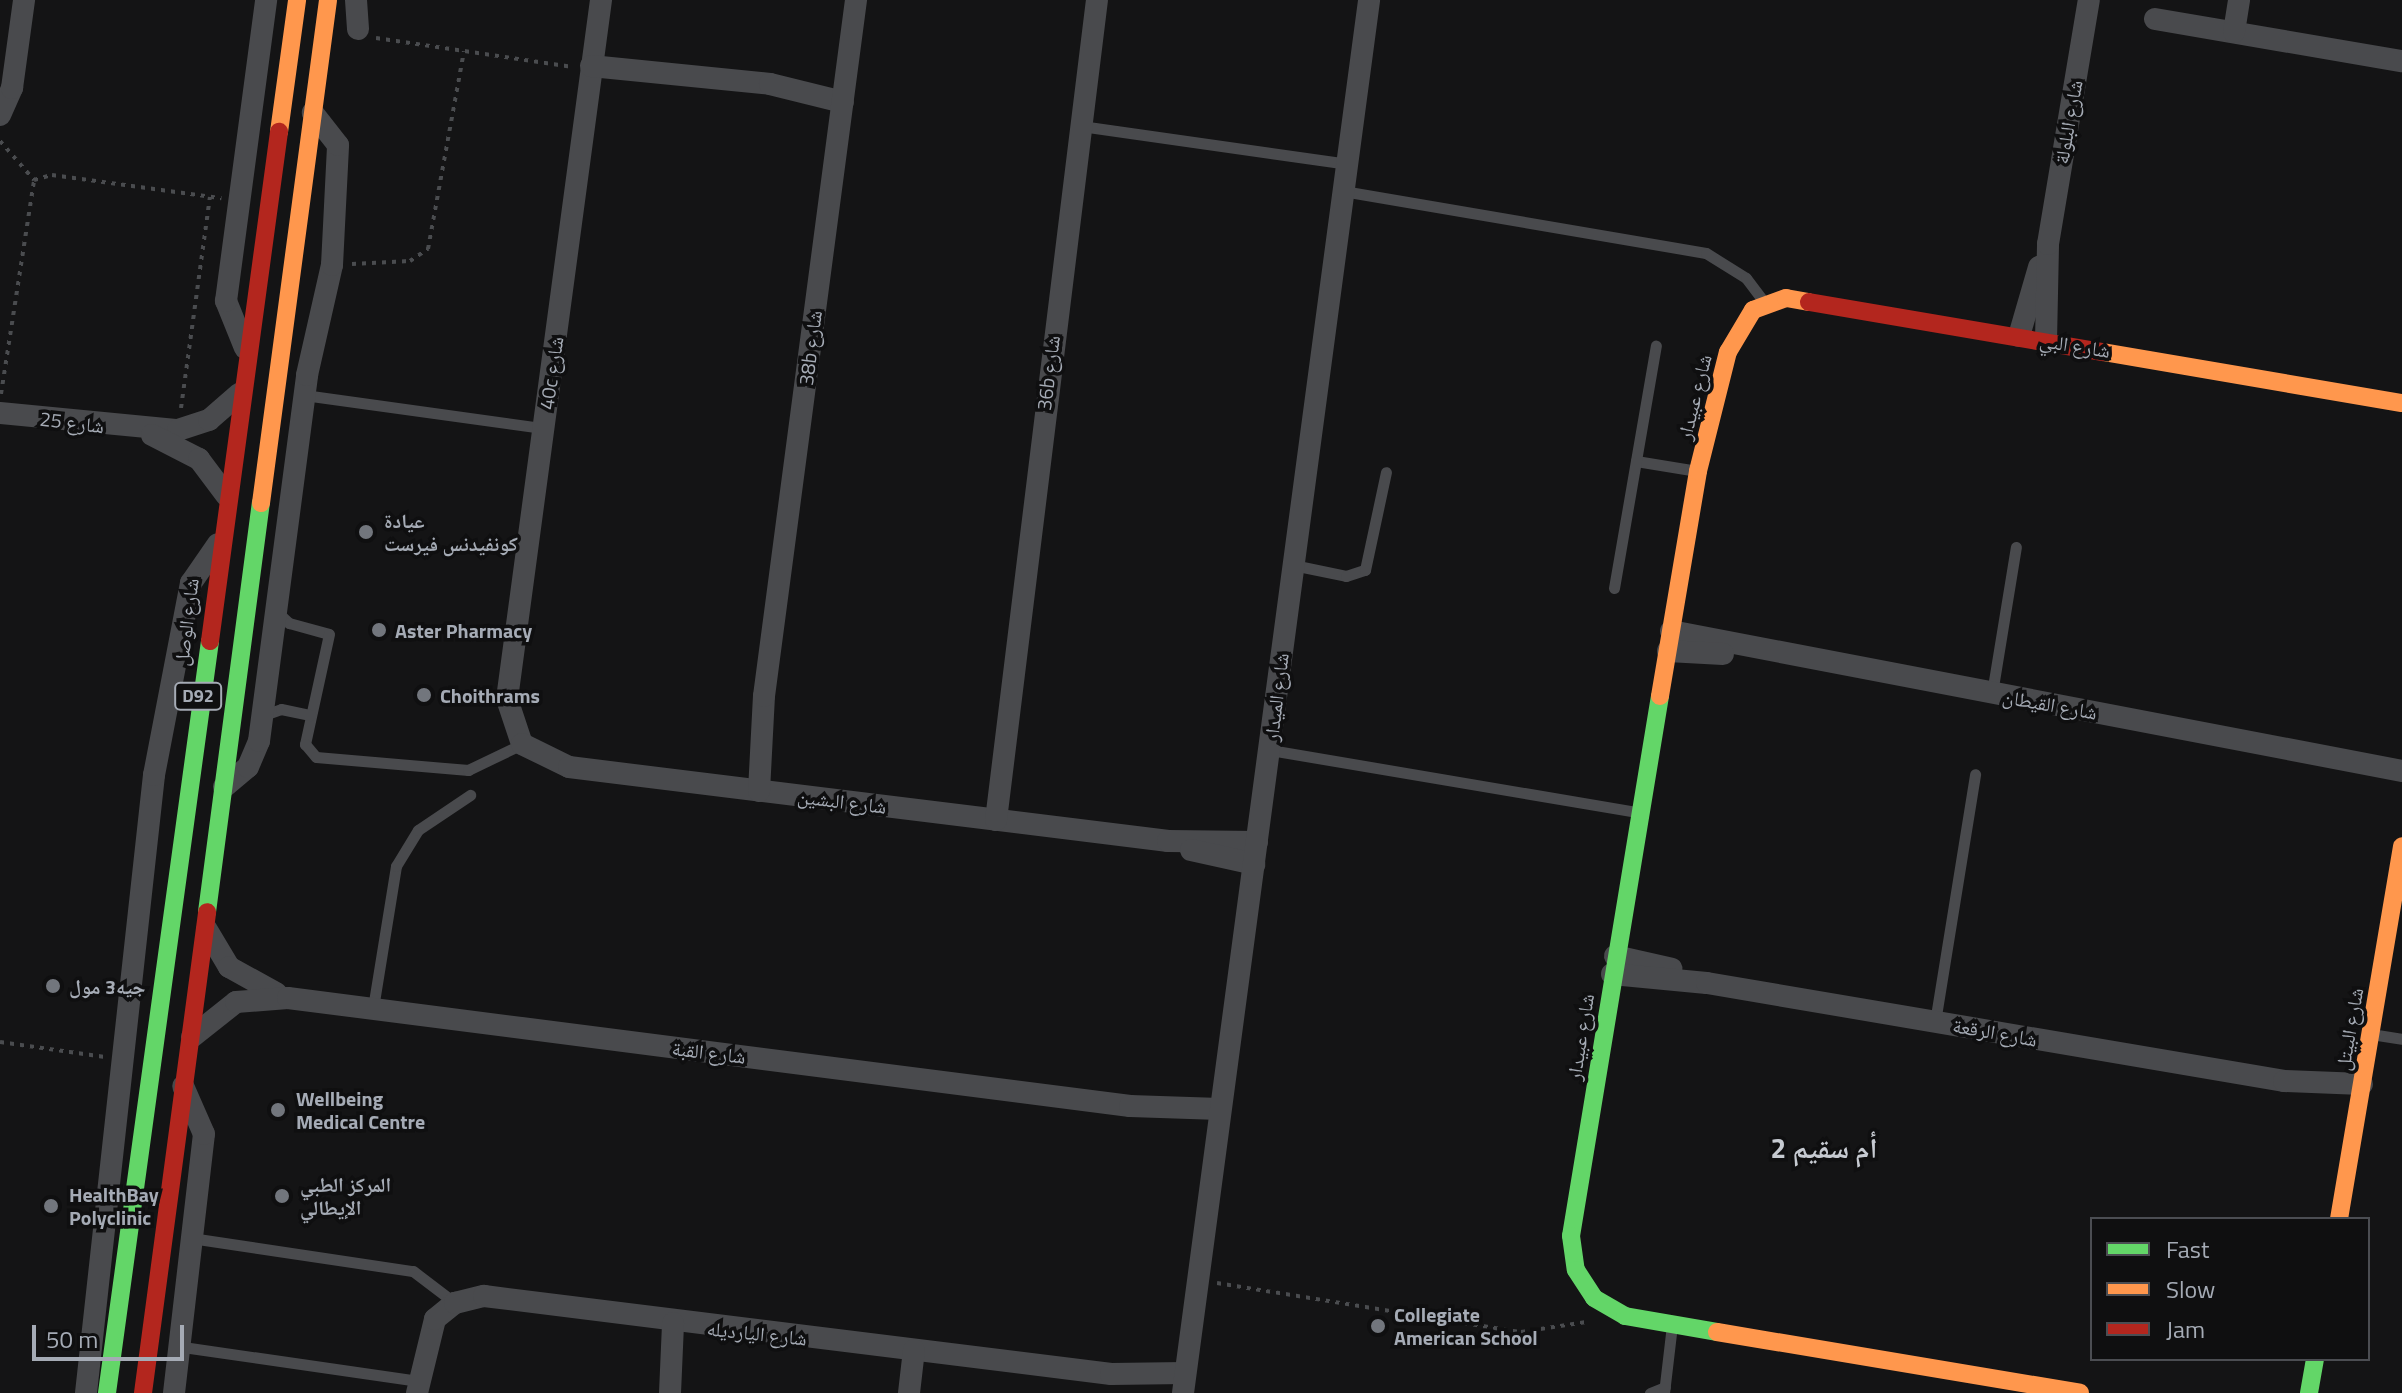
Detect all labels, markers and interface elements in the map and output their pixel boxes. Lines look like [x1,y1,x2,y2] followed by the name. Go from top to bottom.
[2049,78,2087,166] street label: شارع البلولة
[793,309,827,387] street label: 38b شارع
[2038,328,2112,362] street label: شارع البي
[1031,334,1065,412] street label: 36b شارع
[534,335,568,411] street label: 40c شارع
[1672,352,1716,442] street label: شارع عبيدار
[38,406,106,438] street label: شارع 25
[384,508,518,555] place label: عيادة كونفيدنس فيرست
[355,521,377,543] marker: عيادة كونفيدنس فيرست
[169,577,203,667] street label: شارع الوصل
[395,618,532,642] place label: Aster Pharmacy
[370,621,388,639] marker: Aster Pharmacy
[1259,651,1293,743] street label: شارع الميدار
[174,682,222,710] road number: D92
[440,683,540,707] place label: Choithrams
[2001,684,2099,724] street label: شارع القيطان
[415,686,433,704] marker: Choithrams
[796,784,888,818] street label: شارع البشين
[69,974,146,998] place label: جيه3 مول
[44,977,62,995] marker: جيه3 مول
[2330,986,2368,1072] street label: شارع البيتل
[1561,992,1599,1082] street label: شارع عبيدار
[1951,1013,2039,1051] street label: شارع الرقعة
[671,1036,747,1068] street label: شارع القبة
[296,1086,425,1133] place label: Wellbeing Medical Centre
[267,1099,289,1121] marker: Wellbeing Medical Centre
[1771,1131,1877,1165] district label: أم سقيم 2
[300,1172,391,1219] place label: المركز الطبي الإيطالي
[69,1182,159,1229] place label: HealthBay Polyclinic
[271,1185,293,1207] marker: المركز الطبي الإيطالي
[40,1195,62,1217] marker: HealthBay Polyclinic
[2090,1217,2370,1361] legend
[2166,1231,2209,1267] text: Fast
[2166,1271,2215,1307] text: Slow
[1394,1302,1538,1349] place label: Collegiate American School
[36,1309,188,1359] scale bar
[2166,1311,2205,1347] text: Jam
[706,1316,808,1350] street label: شارع اليارديله
[1369,1317,1387,1335] marker: Collegiate American School
[46,1321,98,1357] text: 50 m

